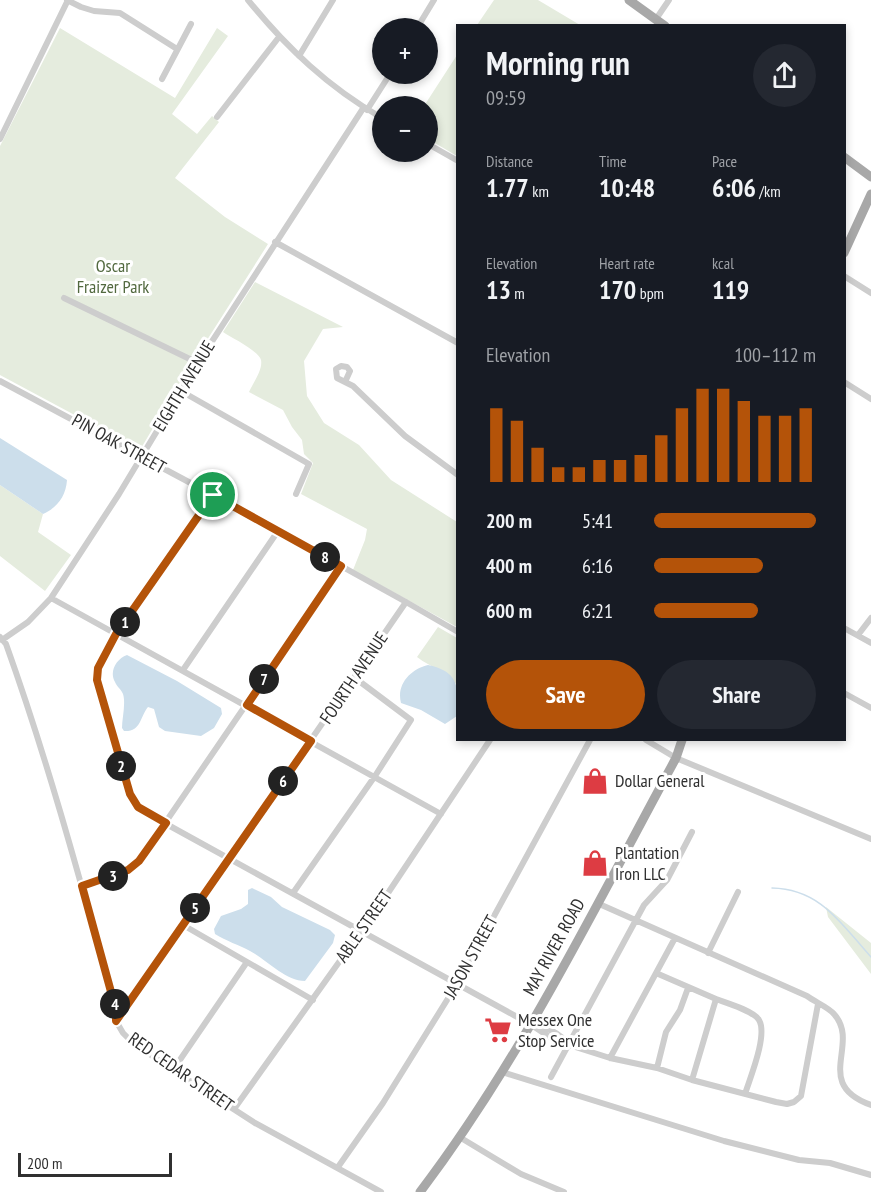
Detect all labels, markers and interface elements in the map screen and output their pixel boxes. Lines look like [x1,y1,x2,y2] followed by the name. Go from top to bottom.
[372,18,438,162] map controls
[372,18,438,84] button: +
[486,41,630,84] text: Morning run
[753,44,816,107] button: share
[486,85,526,111] text: 09:59
[372,96,438,162] button: −
[486,151,533,171] text: Distance
[599,151,627,171] text: Time
[712,151,737,171] text: Pace
[486,171,529,204] text: 1.77
[599,171,655,204] text: 10:48
[712,171,756,204] text: 6:06
[529,181,549,201] text: km
[756,181,781,201] text: /km
[486,253,537,273] text: Elevation
[599,253,655,273] text: Heart rate
[712,253,734,273] text: kcal
[77,254,149,298] park label: Oscar Fraizer Park
[486,273,511,306] text: 13
[599,273,636,306] text: 170
[712,273,749,306] text: 119
[511,283,525,303] text: m
[636,283,664,303] text: bpm
[147,336,220,435] street label: EIGHTH AVENUE
[486,342,550,368] text: Elevation
[734,342,816,368] text: 100–112 m
[68,408,170,479] street label: PIN OAK STREET
[187,469,238,520] pin
[196,478,229,511] icon: arrive
[486,508,532,534] text: 200 m
[582,508,613,534] text: 5:41
[310,542,340,572] pin: 8
[321,547,329,567] text: 8
[486,553,532,579] text: 400 m
[582,553,613,579] text: 6:16
[486,598,532,624] text: 600 m
[582,598,613,624] text: 6:21
[110,607,140,637] pin: 1
[121,612,129,632] text: 1
[314,627,393,728] street label: FOURTH AVENUE
[486,660,645,729] button: Save
[657,660,816,729] button: Share
[249,664,279,694] pin: 7
[260,669,268,689] text: 7
[106,751,136,781] pin: 2
[117,756,125,776] text: 2
[268,766,298,796] pin: 6
[580,766,610,796] shop icon: Dollar General
[615,769,705,792] place label: Dollar General
[279,771,287,791] text: 6
[615,841,679,885] place label: Plantation Iron LLC
[580,848,610,878] shop icon: Plantation Iron LLC
[98,861,128,891] pin: 3
[109,866,117,886] text: 3
[330,885,397,967] street label: ABLE STREET
[180,893,210,923] pin: 5
[517,894,590,999] street label: MAY RIVER ROAD
[191,898,199,918] text: 5
[438,911,503,1003] street label: JASON STREET
[100,989,130,1019] pin: 4
[111,994,119,1014] text: 4
[518,1008,594,1052] place label: Messex One Stop Service
[483,1015,513,1045] supermarket icon: Messex One Stop Service
[124,1027,238,1116] street label: RED CEDAR STREET
[18,1150,172,1178] scale bar
[27,1153,62,1173] text: 200 m

